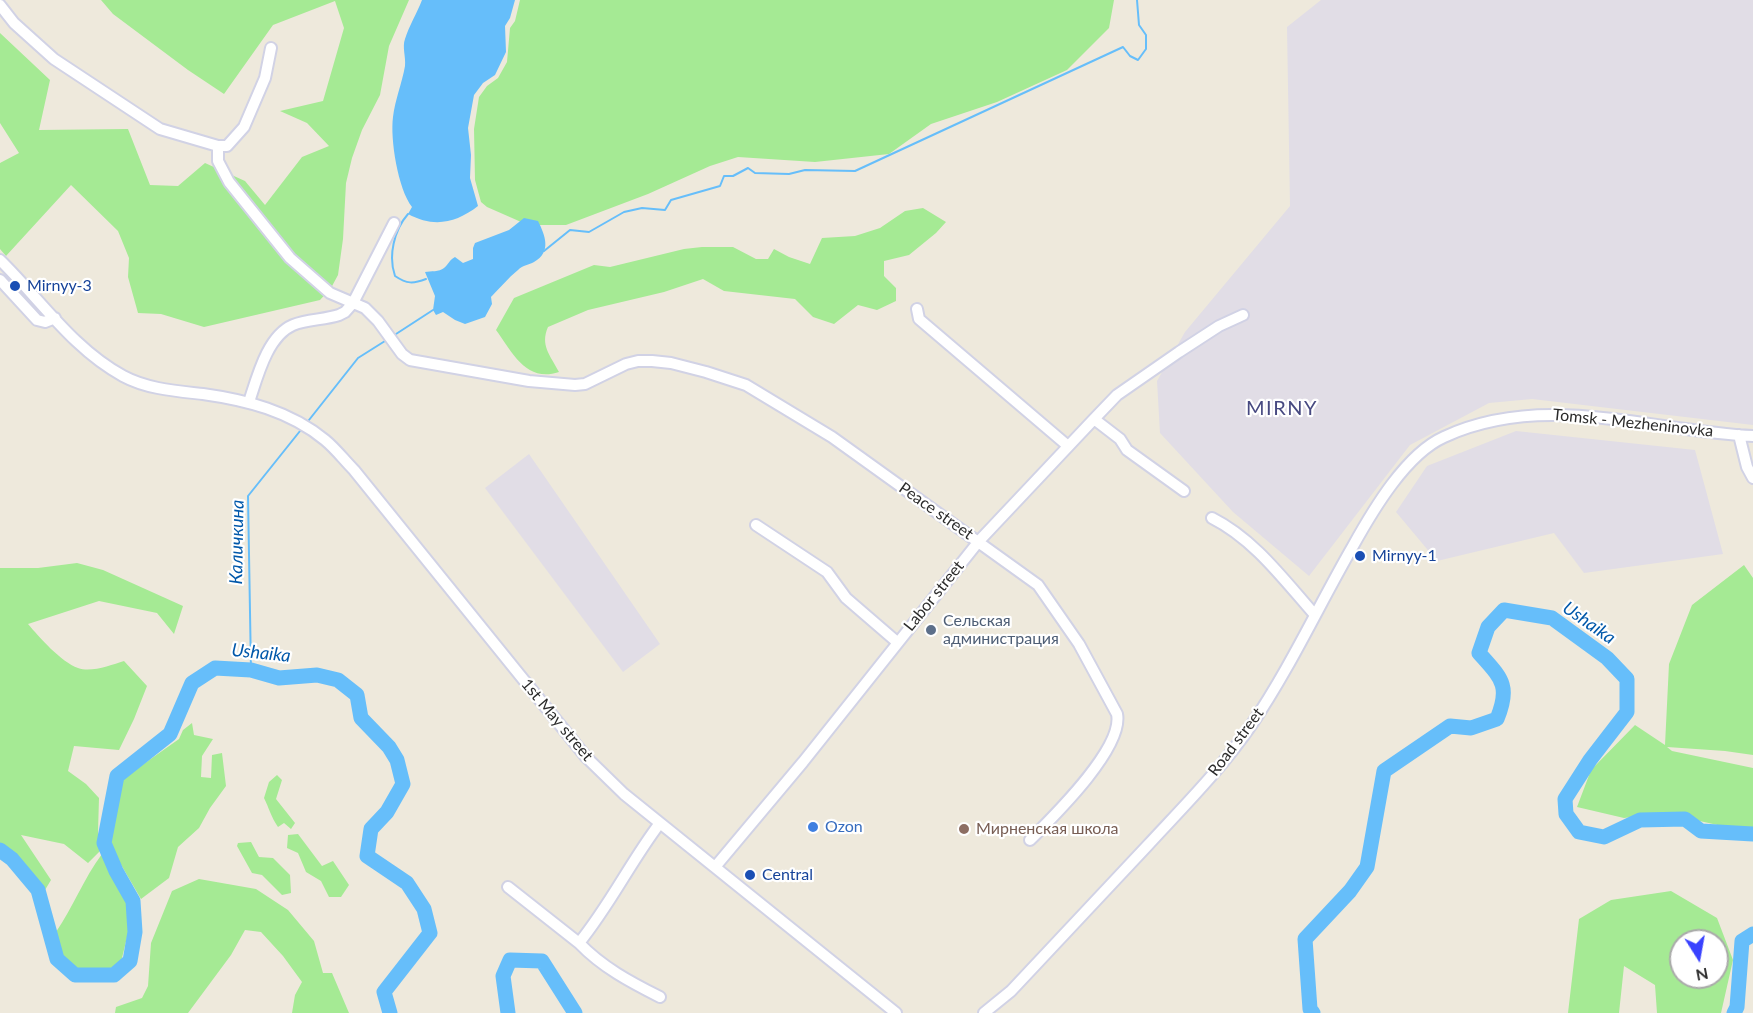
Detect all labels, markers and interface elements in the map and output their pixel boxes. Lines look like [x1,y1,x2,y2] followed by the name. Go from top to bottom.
[27,276,92,296] place label: Mirnyy-3
[8,279,22,293] marker: Mirnyy-3
[1246,397,1318,421] district label: MIRNY
[1552,405,1714,441] street label: Tomsk - Mezheninovka
[895,478,977,544] street label: Peace street
[225,499,249,585] water label: Каличкина
[1372,546,1437,566] place label: Mirnyy-1
[1353,549,1367,563] marker: Mirnyy-1
[900,557,968,635] street label: Labor street
[1559,597,1619,649] water label: Ushaika
[943,611,1059,649] place label: Сельская администрация
[924,623,938,637] marker: Сельская администрация
[230,639,292,667] water label: Ushaika
[517,675,597,765] street label: 1st May street
[1204,704,1268,780] street label: Road street
[825,817,863,837] place label: Ozon
[976,819,1118,839] place label: Мирненская школа
[806,820,820,834] marker: Ozon
[957,822,971,836] marker: Мирненская школа
[762,865,813,885] place label: Central
[743,868,757,882] marker: Central
[1669,929,1729,989] north arrow
[1694,965,1710,986] text: N

